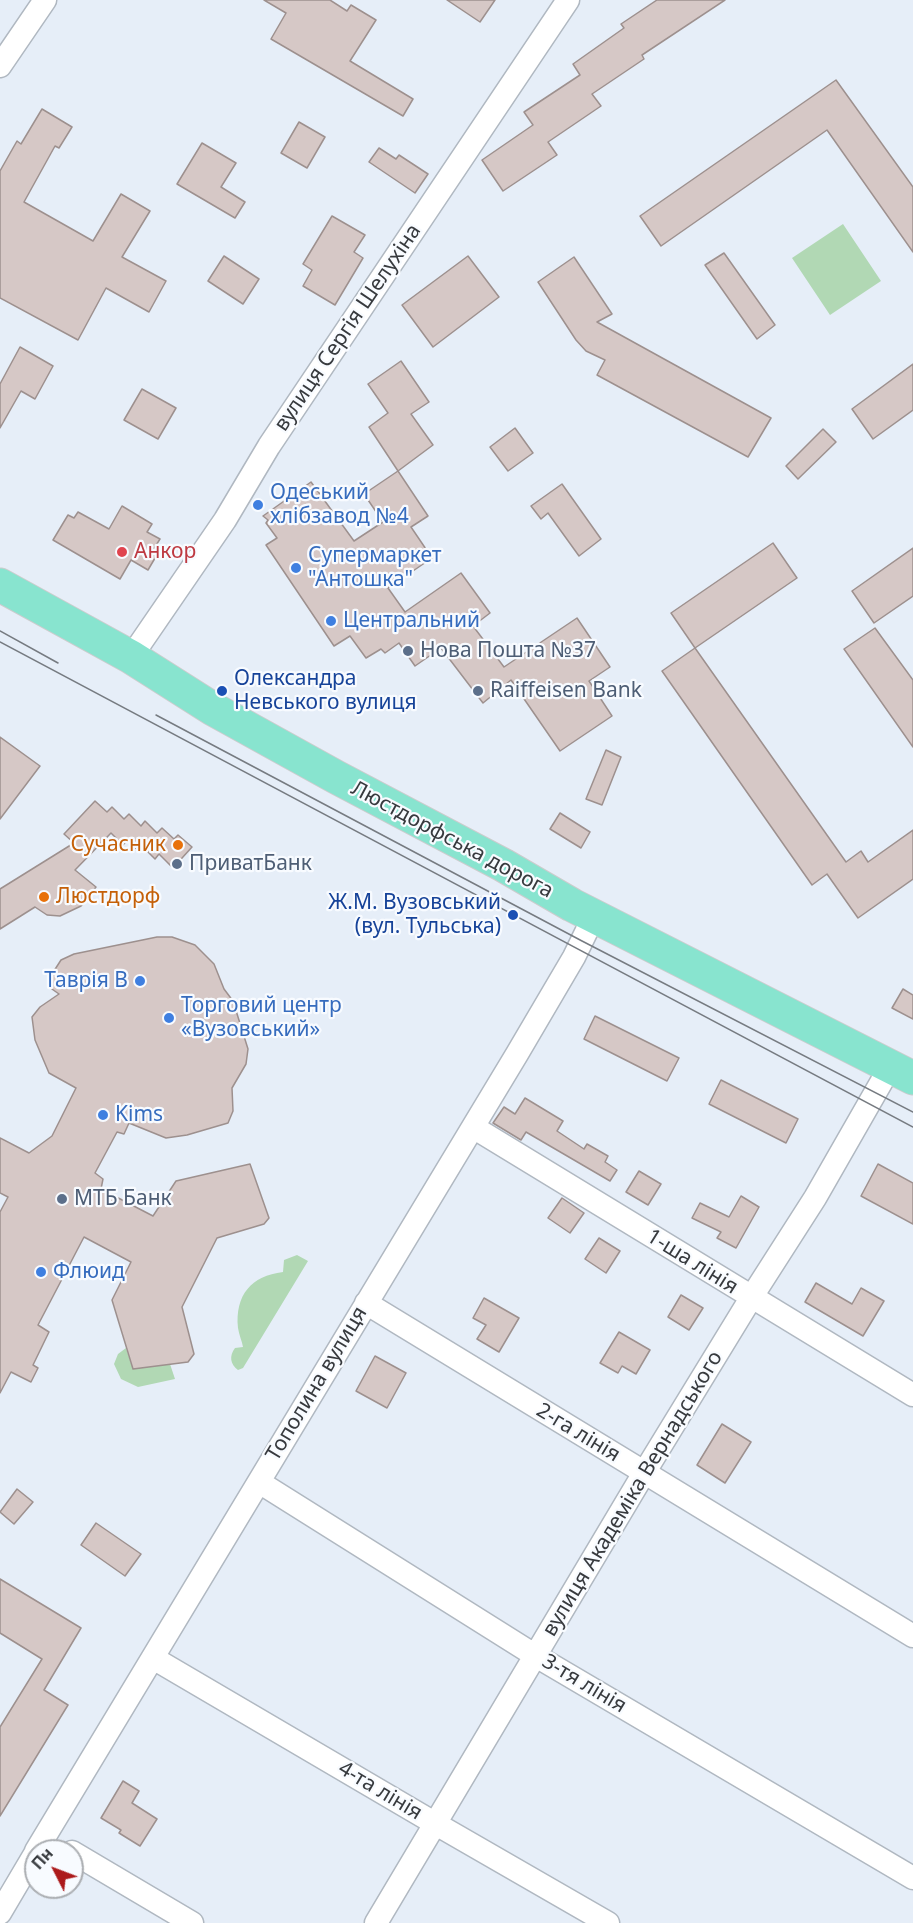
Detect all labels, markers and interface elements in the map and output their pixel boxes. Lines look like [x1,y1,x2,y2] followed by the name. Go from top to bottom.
[269,220,427,436] street label: вулиця Сергія Шелухіна
[270,480,409,530] place label: Одеський хлібзавод №4
[251,498,265,512] marker: Одеський хлібзавод №4
[134,539,196,565] place label: Анкор
[308,543,442,593] place label: Супермаркет "Антошка"
[115,545,129,559] marker: Анкор
[289,561,303,575] marker: Супермаркет "Антошка"
[343,608,480,634] place label: Центральний
[324,614,338,628] marker: Центральний
[420,638,596,664] place label: Нова Пошта №37
[401,644,415,658] marker: Нова Пошта №37
[234,666,417,716] place label: Олександра Невського вулиця
[490,678,642,704] place label: Raiffeisen Bank
[215,684,229,698] marker: Олександра Невського вулиця
[471,684,485,698] marker: Raiffeisen Bank
[347,776,557,904] street label: Люстдорфська дорога
[70,832,166,858] place label: Сучасник
[171,838,185,852] marker: Сучасник
[189,851,312,877] place label: ПриватБанк
[170,857,184,871] marker: ПриватБанк
[56,884,160,910] place label: Люстдорф
[37,890,51,904] marker: Люстдорф
[328,890,501,940] place label: Ж.М. Вузовський (вул. Тульська)
[506,908,520,922] marker: Ж.М. Вузовський (вул. Тульська)
[44,968,128,994] place label: Таврія В
[133,974,147,988] marker: Таврія В
[181,993,342,1043] place label: Торговий центр «Вузовський»
[162,1011,176,1025] marker: Торговий центр «Вузовський»
[115,1102,163,1128] place label: Kims
[96,1108,110,1122] marker: Kims
[74,1186,172,1212] place label: МТБ Банк
[55,1192,69,1206] marker: МТБ Банк
[642,1224,742,1300] street label: 1-ша лінія
[53,1259,125,1285] place label: Флюид
[34,1265,48,1279] marker: Флюид
[261,1302,373,1466] street label: Тополина вулиця
[538,1347,728,1641] street label: вулиця Академіка Вернадського
[532,1398,624,1468] street label: 2-га лінія
[537,1649,631,1719] street label: 3-тя лінія
[333,1756,427,1826] street label: 4-та лінія
[24,1839,84,1899] north arrow
[26,1843,58,1874] text: Пн

